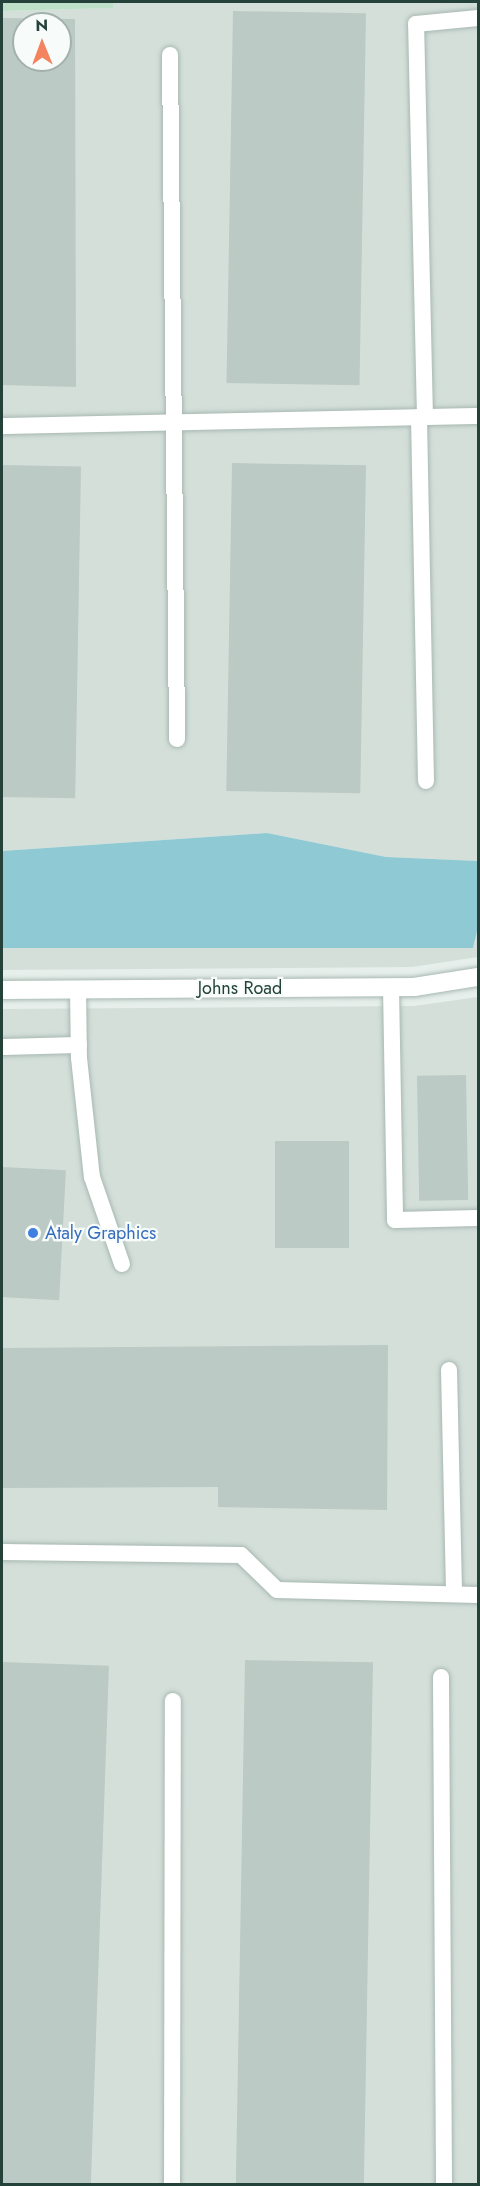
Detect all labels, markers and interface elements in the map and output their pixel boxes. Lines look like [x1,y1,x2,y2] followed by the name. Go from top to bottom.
[12,12,72,72] north arrow
[35,14,48,37] text: N
[198,977,282,999] street label: Johns Road
[45,1222,156,1244] place label: Ataly Graphics
[26,1226,40,1240] marker: Ataly Graphics

